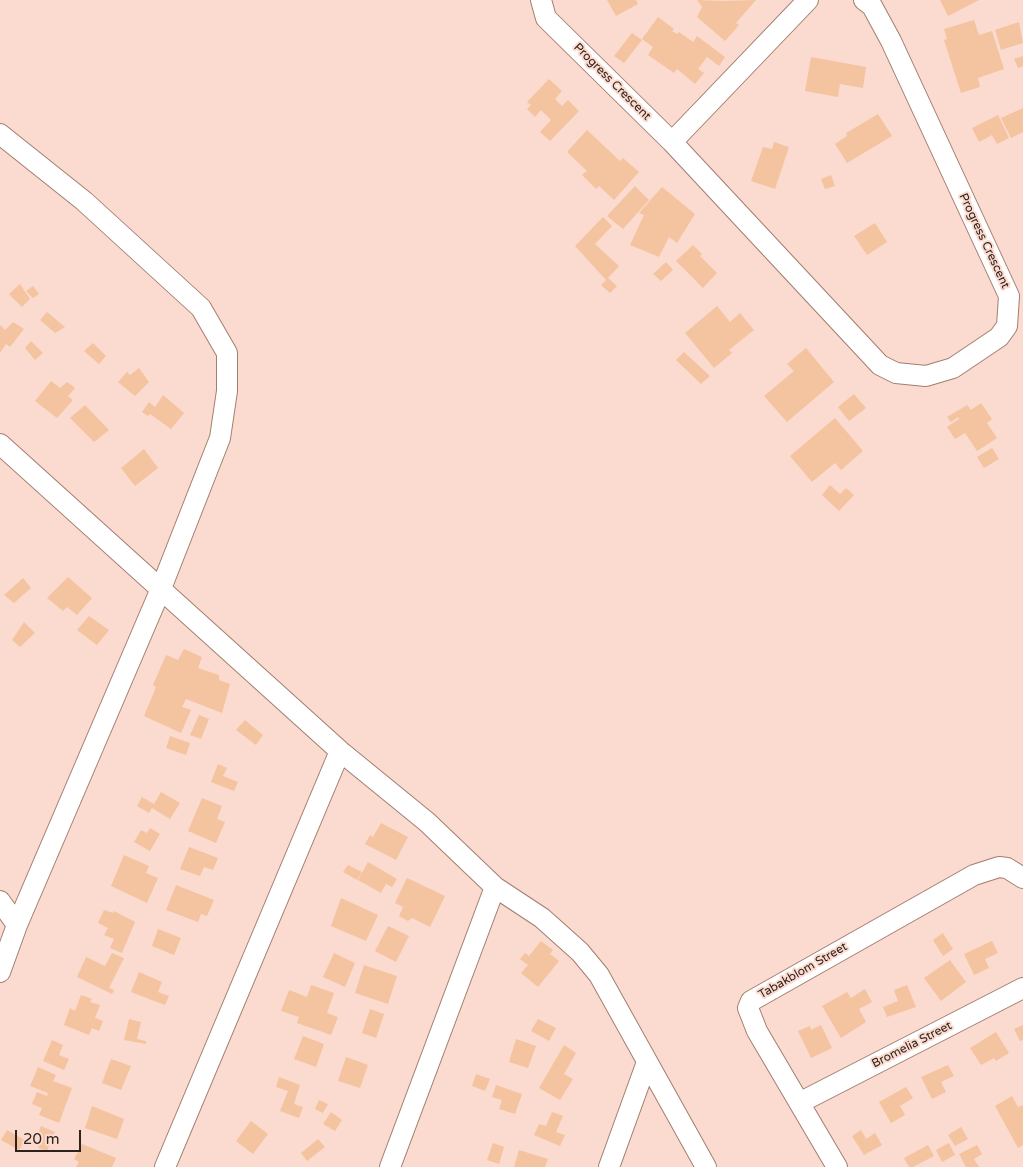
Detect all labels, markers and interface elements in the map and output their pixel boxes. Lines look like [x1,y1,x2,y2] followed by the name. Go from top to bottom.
[570,40,654,124] street label: Progress Crescent
[956,191,1012,291] street label: Progress Crescent
[756,940,850,1002] street label: Tabakblom Street
[870,1019,954,1071] street label: Bromelia Street
[18,1120,84,1152] scale bar
[23,1130,60,1148] text: 20 m

